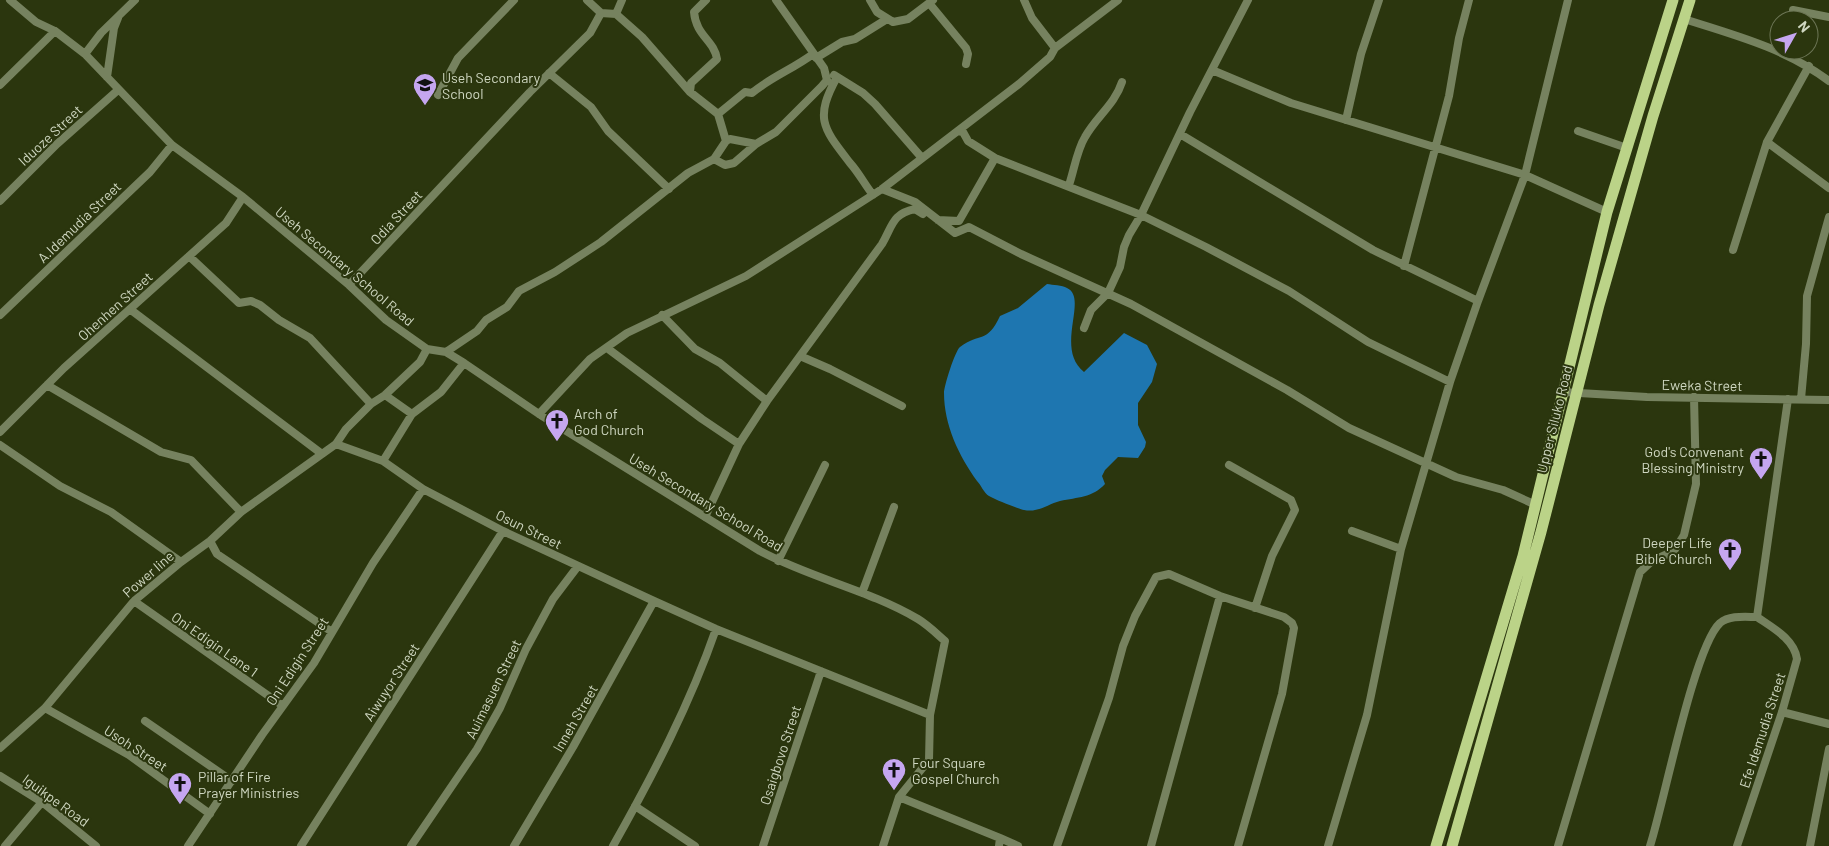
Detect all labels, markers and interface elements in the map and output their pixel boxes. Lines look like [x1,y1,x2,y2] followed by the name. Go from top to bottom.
[1769,10,1819,60] north arrow
[1795,18,1814,35] text: N
[442,69,541,102] place label: Useh Secondary School
[412,72,438,106] school or university icon: Useh Secondary School
[15,101,85,169] street label: Iduoze Street
[34,178,124,266] street label: A.Idemudia Street
[367,186,425,248] street label: Odia Street
[272,203,418,329] street label: Useh Secondary School Road
[74,268,156,344] street label: Ohenhen Street
[1532,363,1576,475] street label: Upper Siluko Road
[1661,376,1743,394] street label: Eweka Street
[574,405,644,438] place label: Arch of God Church
[544,408,570,442] church icon: Arch of God Church
[1642,443,1745,476] place label: God's Convenant Blessing Ministry
[1748,446,1774,480] church icon: God's Convenant Blessing Ministry
[626,449,786,555] street label: Useh Secondary School Road
[493,506,565,552] street label: Osun Street
[1635,534,1712,567] place label: Deeper Life Bible Church
[1717,537,1743,571] church icon: Deeper Life Bible Church
[119,547,177,601] street label: Power line
[169,608,261,680] street label: Oni Edigin Lane 1
[262,614,332,708] street label: Oni Edigin Street
[462,636,524,742] street label: Auimasuen Street
[359,640,423,724] street label: Aiwuyor Street
[1735,670,1789,790] street label: Efe Idemudia Street
[549,681,601,755] street label: Inneh Street
[756,703,804,807] street label: Osaigbovo Street
[101,721,171,775] street label: Usoh Street
[912,754,999,787] place label: Four Square Gospel Church
[881,757,907,791] church icon: Four Square Gospel Church
[198,768,300,801] place label: Pillar of Fire Prayer Ministries
[19,770,93,830] street label: Iguikpe Road
[167,771,193,805] church icon: Pillar of Fire Prayer Ministries

